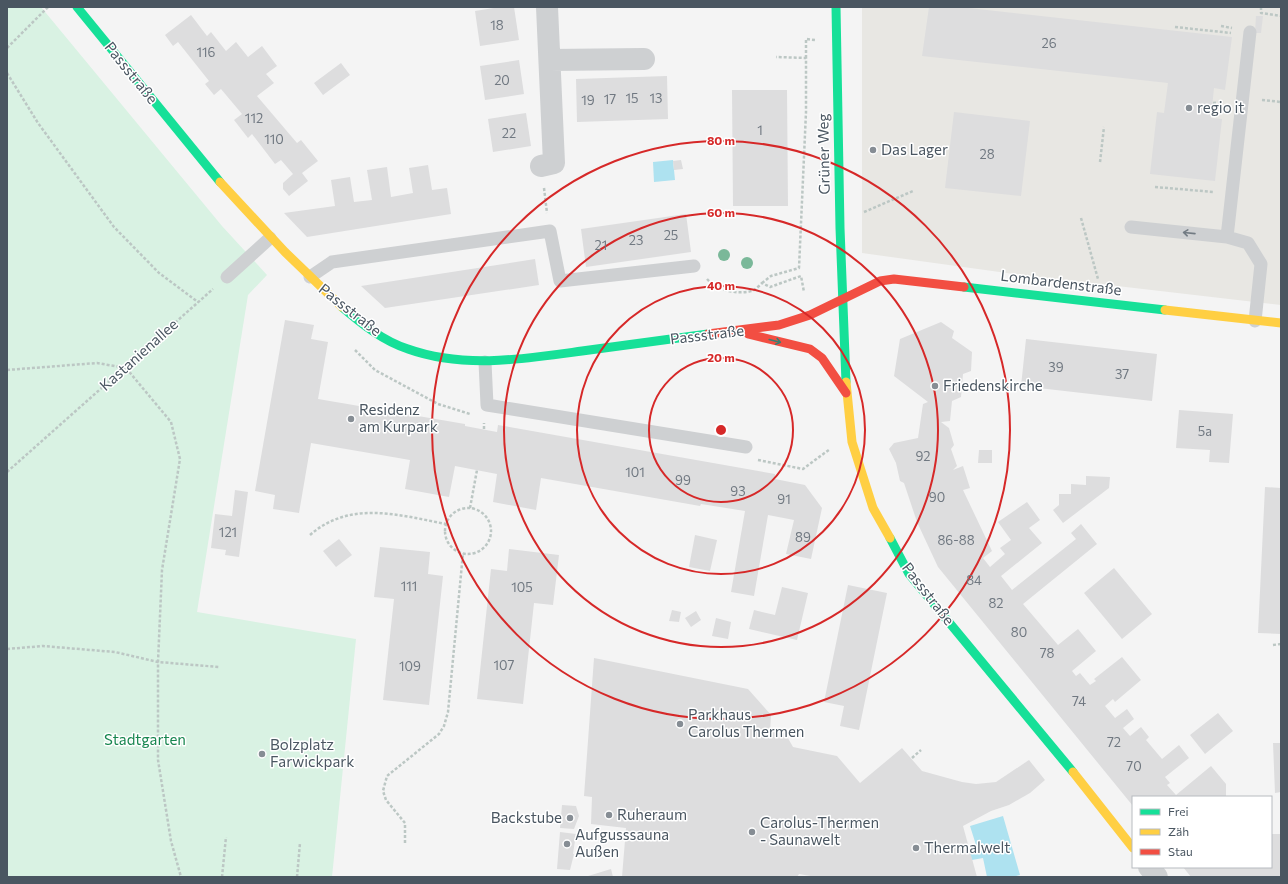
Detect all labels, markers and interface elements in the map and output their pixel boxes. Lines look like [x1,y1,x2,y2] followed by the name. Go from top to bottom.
[490,17,504,33] house number: 18
[1041,35,1057,51] house number: 26
[101,38,162,107] street label: Passstraße
[196,44,216,60] house number: 116
[494,72,510,88] house number: 20
[625,90,639,106] house number: 15
[650,90,662,106] house number: 13
[604,91,616,107] house number: 17
[581,92,595,108] house number: 19
[1197,98,1244,116] place label: regio it
[1184,103,1194,113] marker: regio it
[245,110,263,126] house number: 112
[813,113,833,195] street label: Grüner Weg
[757,122,763,138] house number: 1
[502,125,516,141] house number: 22
[264,131,284,147] house number: 110
[707,133,735,147] text: 80 m
[881,140,948,158] place label: Das Lager
[868,145,878,155] marker: Das Lager
[979,146,995,162] house number: 28
[707,205,735,219] text: 60 m
[664,227,678,243] house number: 25
[1183,229,1196,237] one-way arrow
[629,232,643,248] house number: 23
[595,237,607,253] house number: 21
[1000,266,1123,298] street label: Lombardenstraße
[707,278,735,292] text: 40 m
[316,279,386,339] street label: Passstraße
[96,314,181,394] street label: Kastanienallee
[669,321,745,347] street label: Passstraße
[769,337,782,345] one-way arrow
[707,350,735,364] text: 20 m
[1048,359,1064,375] house number: 39
[1115,366,1129,382] house number: 37
[943,376,1043,394] place label: Friedenskirche
[930,381,940,391] marker: Friedenskirche
[359,400,438,435] place label: Residenz am Kurpark
[346,414,356,424] marker: Residenz am Kurpark
[714,423,728,437] centre of rings
[1198,423,1212,439] house number: 5a
[915,448,931,464] house number: 92
[625,464,645,480] house number: 101
[675,472,691,488] house number: 99
[730,483,746,499] house number: 93
[929,489,945,505] house number: 90
[777,491,791,507] house number: 91
[219,524,237,540] house number: 121
[795,529,811,545] house number: 89
[937,532,975,548] house number: 86-88
[899,558,959,628] street label: Passstraße
[966,572,982,588] house number: 84
[401,578,417,594] house number: 111
[511,579,533,595] house number: 105
[988,595,1004,611] house number: 82
[1011,624,1027,640] house number: 80
[1040,645,1054,661] house number: 78
[494,657,515,673] house number: 107
[399,658,421,674] house number: 109
[1072,693,1086,709] house number: 74
[688,705,804,740] place label: Parkhaus Carolus Thermen
[675,719,685,729] marker: Parkhaus Carolus Thermen
[104,730,186,748] park label: Stadtgarten
[1107,734,1121,750] house number: 72
[270,735,354,770] place label: Bolzplatz Farwickpark
[257,749,267,759] marker: Bolzplatz Farwickpark
[1126,758,1142,774] house number: 70
[1132,796,1272,868] legend
[1168,804,1189,818] text: Frei
[617,805,687,823] place label: Ruheraum
[491,808,562,826] place label: Backstube
[604,810,614,820] marker: Ruheraum
[565,813,575,823] marker: Backstube
[760,813,879,848] place label: Carolus-Thermen - Saunawelt
[1168,824,1189,838] text: Zäh
[575,825,669,860] place label: Aufgusssauna Außen
[747,827,757,837] marker: Carolus-Thermen - Saunawelt
[924,838,1010,856] place label: Thermalwelt
[562,839,572,849] marker: Aufgusssauna Außen
[911,843,921,853] marker: Thermalwelt
[1168,844,1193,858] text: Stau

